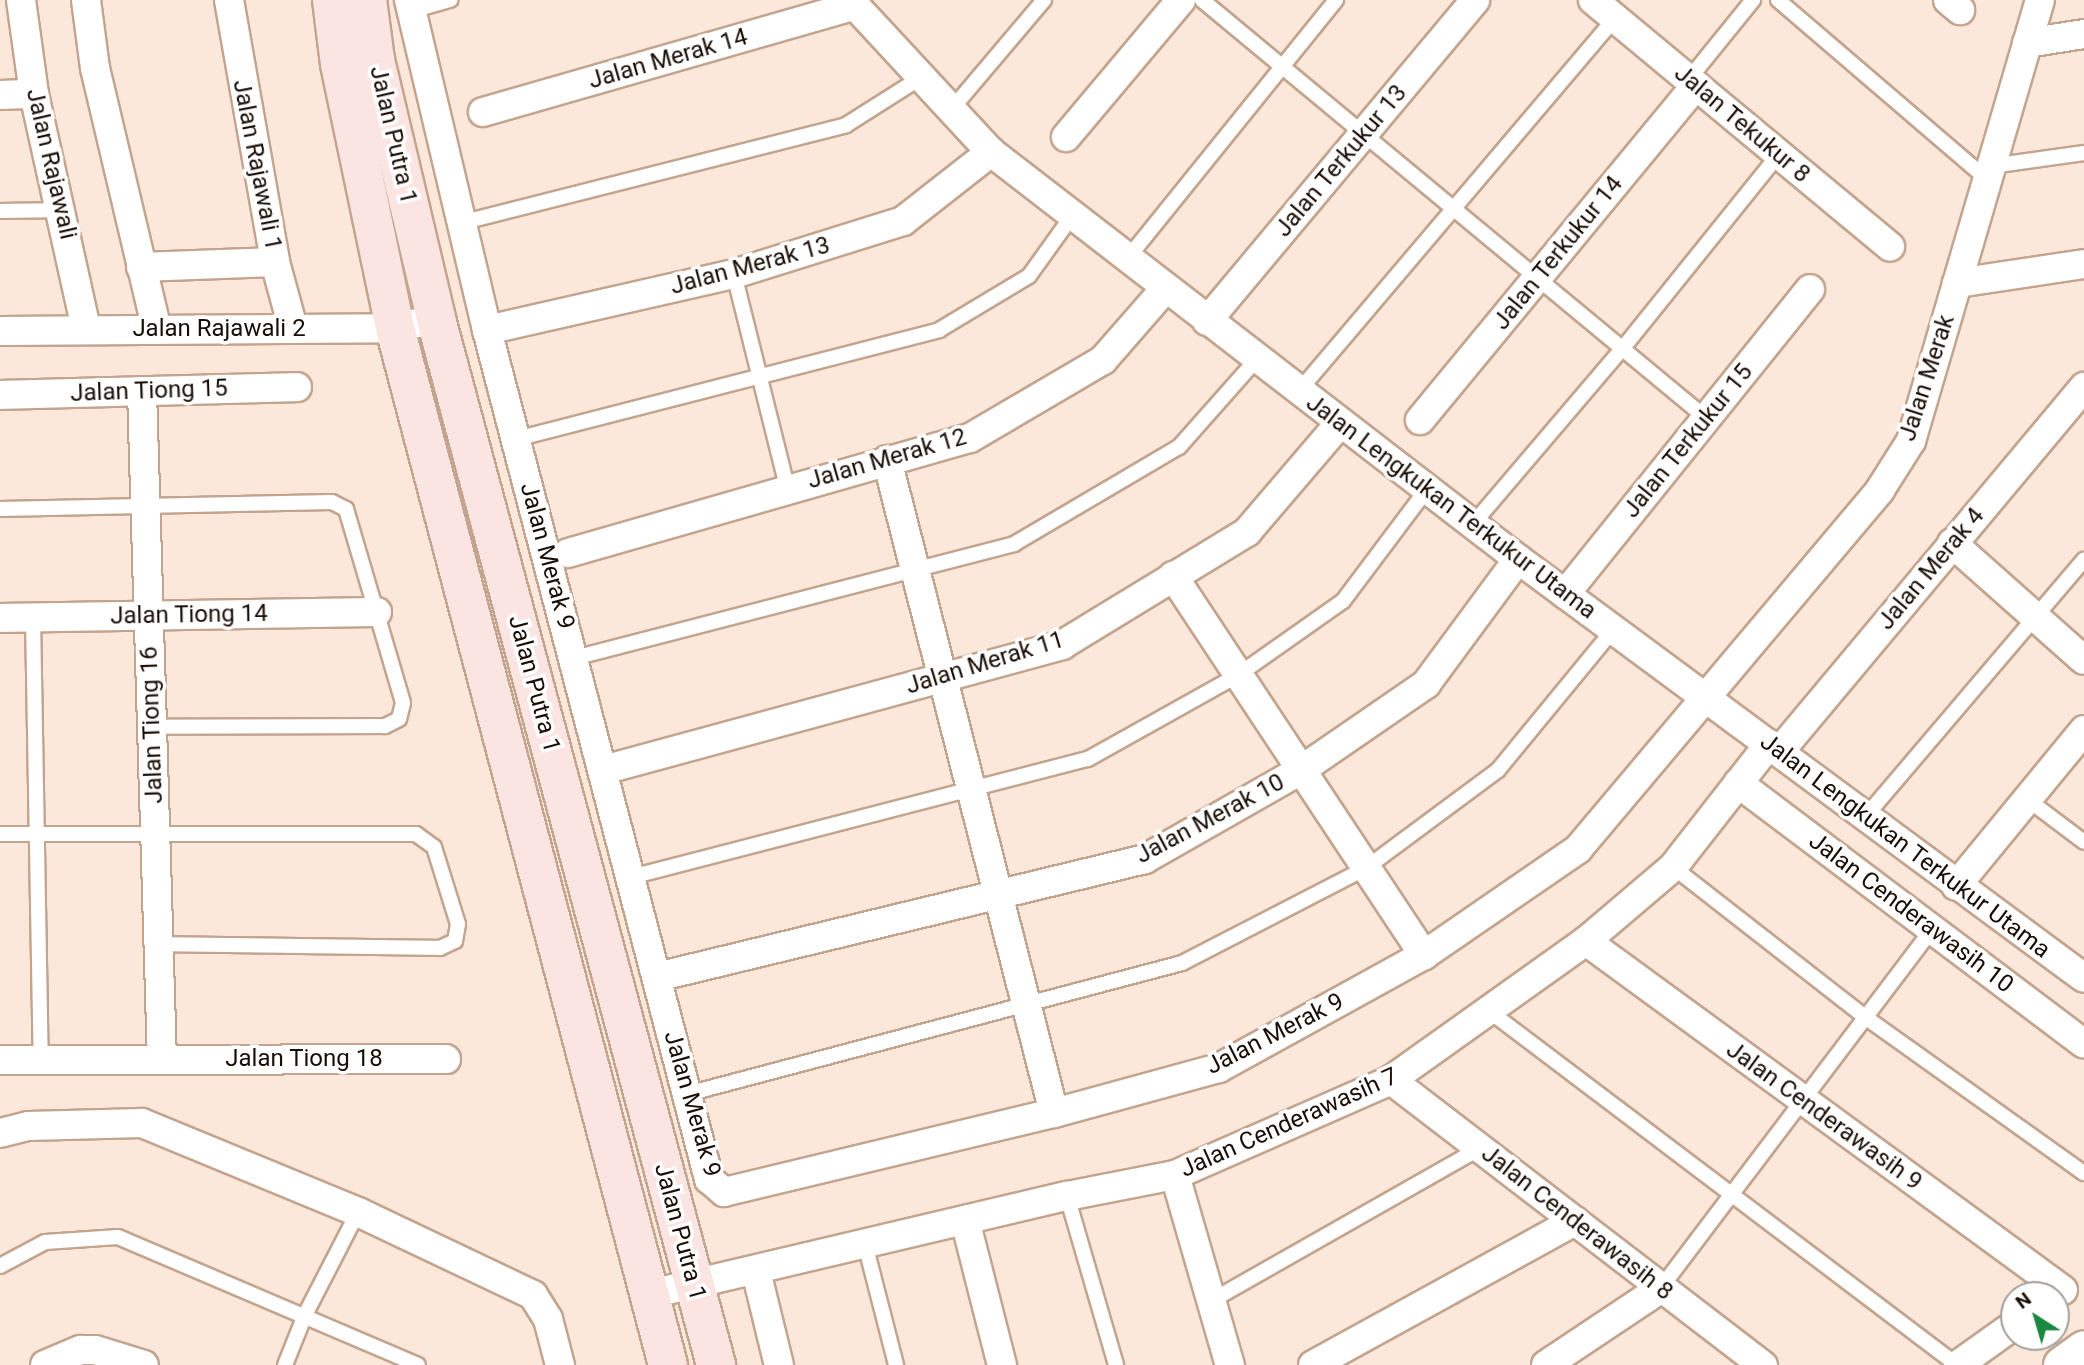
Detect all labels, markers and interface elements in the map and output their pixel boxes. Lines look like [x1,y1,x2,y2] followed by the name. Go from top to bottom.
[585,23,751,95] street label: Jalan Merak 14
[1668,59,1816,189] street label: Jalan Tekukur 8
[363,63,423,207] street label: Jalan Putra 1
[226,77,288,253] street label: Jalan Rajawali 1
[1269,79,1413,243] street label: Jalan Terkukur 13
[20,86,82,242] street label: Jalan Rajawali
[1487,170,1629,336] street label: Jalan Terkukur 14
[667,231,833,301] street label: Jalan Merak 13
[1893,311,1961,445] street label: Jalan Merak
[132,315,306,343] street label: Jalan Rajawali 2
[1617,358,1759,524] street label: Jalan Terkukur 15
[70,374,228,408] street label: Jalan Tiong 15
[1300,388,1602,626] street label: Jalan Lengkukan Terkukur Utama
[804,423,970,495] street label: Jalan Merak 12
[514,480,580,632] street label: Jalan Merak 9
[1872,502,1990,636] street label: Jalan Merak 4
[110,599,268,631] street label: Jalan Tiong 14
[502,612,566,756] street label: Jalan Putra 1
[902,625,1068,701] street label: Jalan Merak 11
[135,646,169,804] street label: Jalan Tiong 16
[1754,727,2056,965] street label: Jalan Lengkukan Terkukur Utama
[1131,768,1289,870] street label: Jalan Merak 10
[1803,827,2019,999] street label: Jalan Cenderawasih 10
[1201,987,1349,1081] street label: Jalan Merak 9
[657,1028,727,1180] street label: Jalan Merak 9
[1720,1035,1928,1197] street label: Jalan Cenderawasih 9
[225,1045,383,1073] street label: Jalan Tiong 18
[1176,1062,1402,1184] street label: Jalan Cenderawasih 7
[1476,1139,1678,1307] street label: Jalan Cenderawasih 8
[648,1160,712,1304] street label: Jalan Putra 1
[2000,1281,2070,1351] north arrow
[2011,1287,2036,1314] text: N

